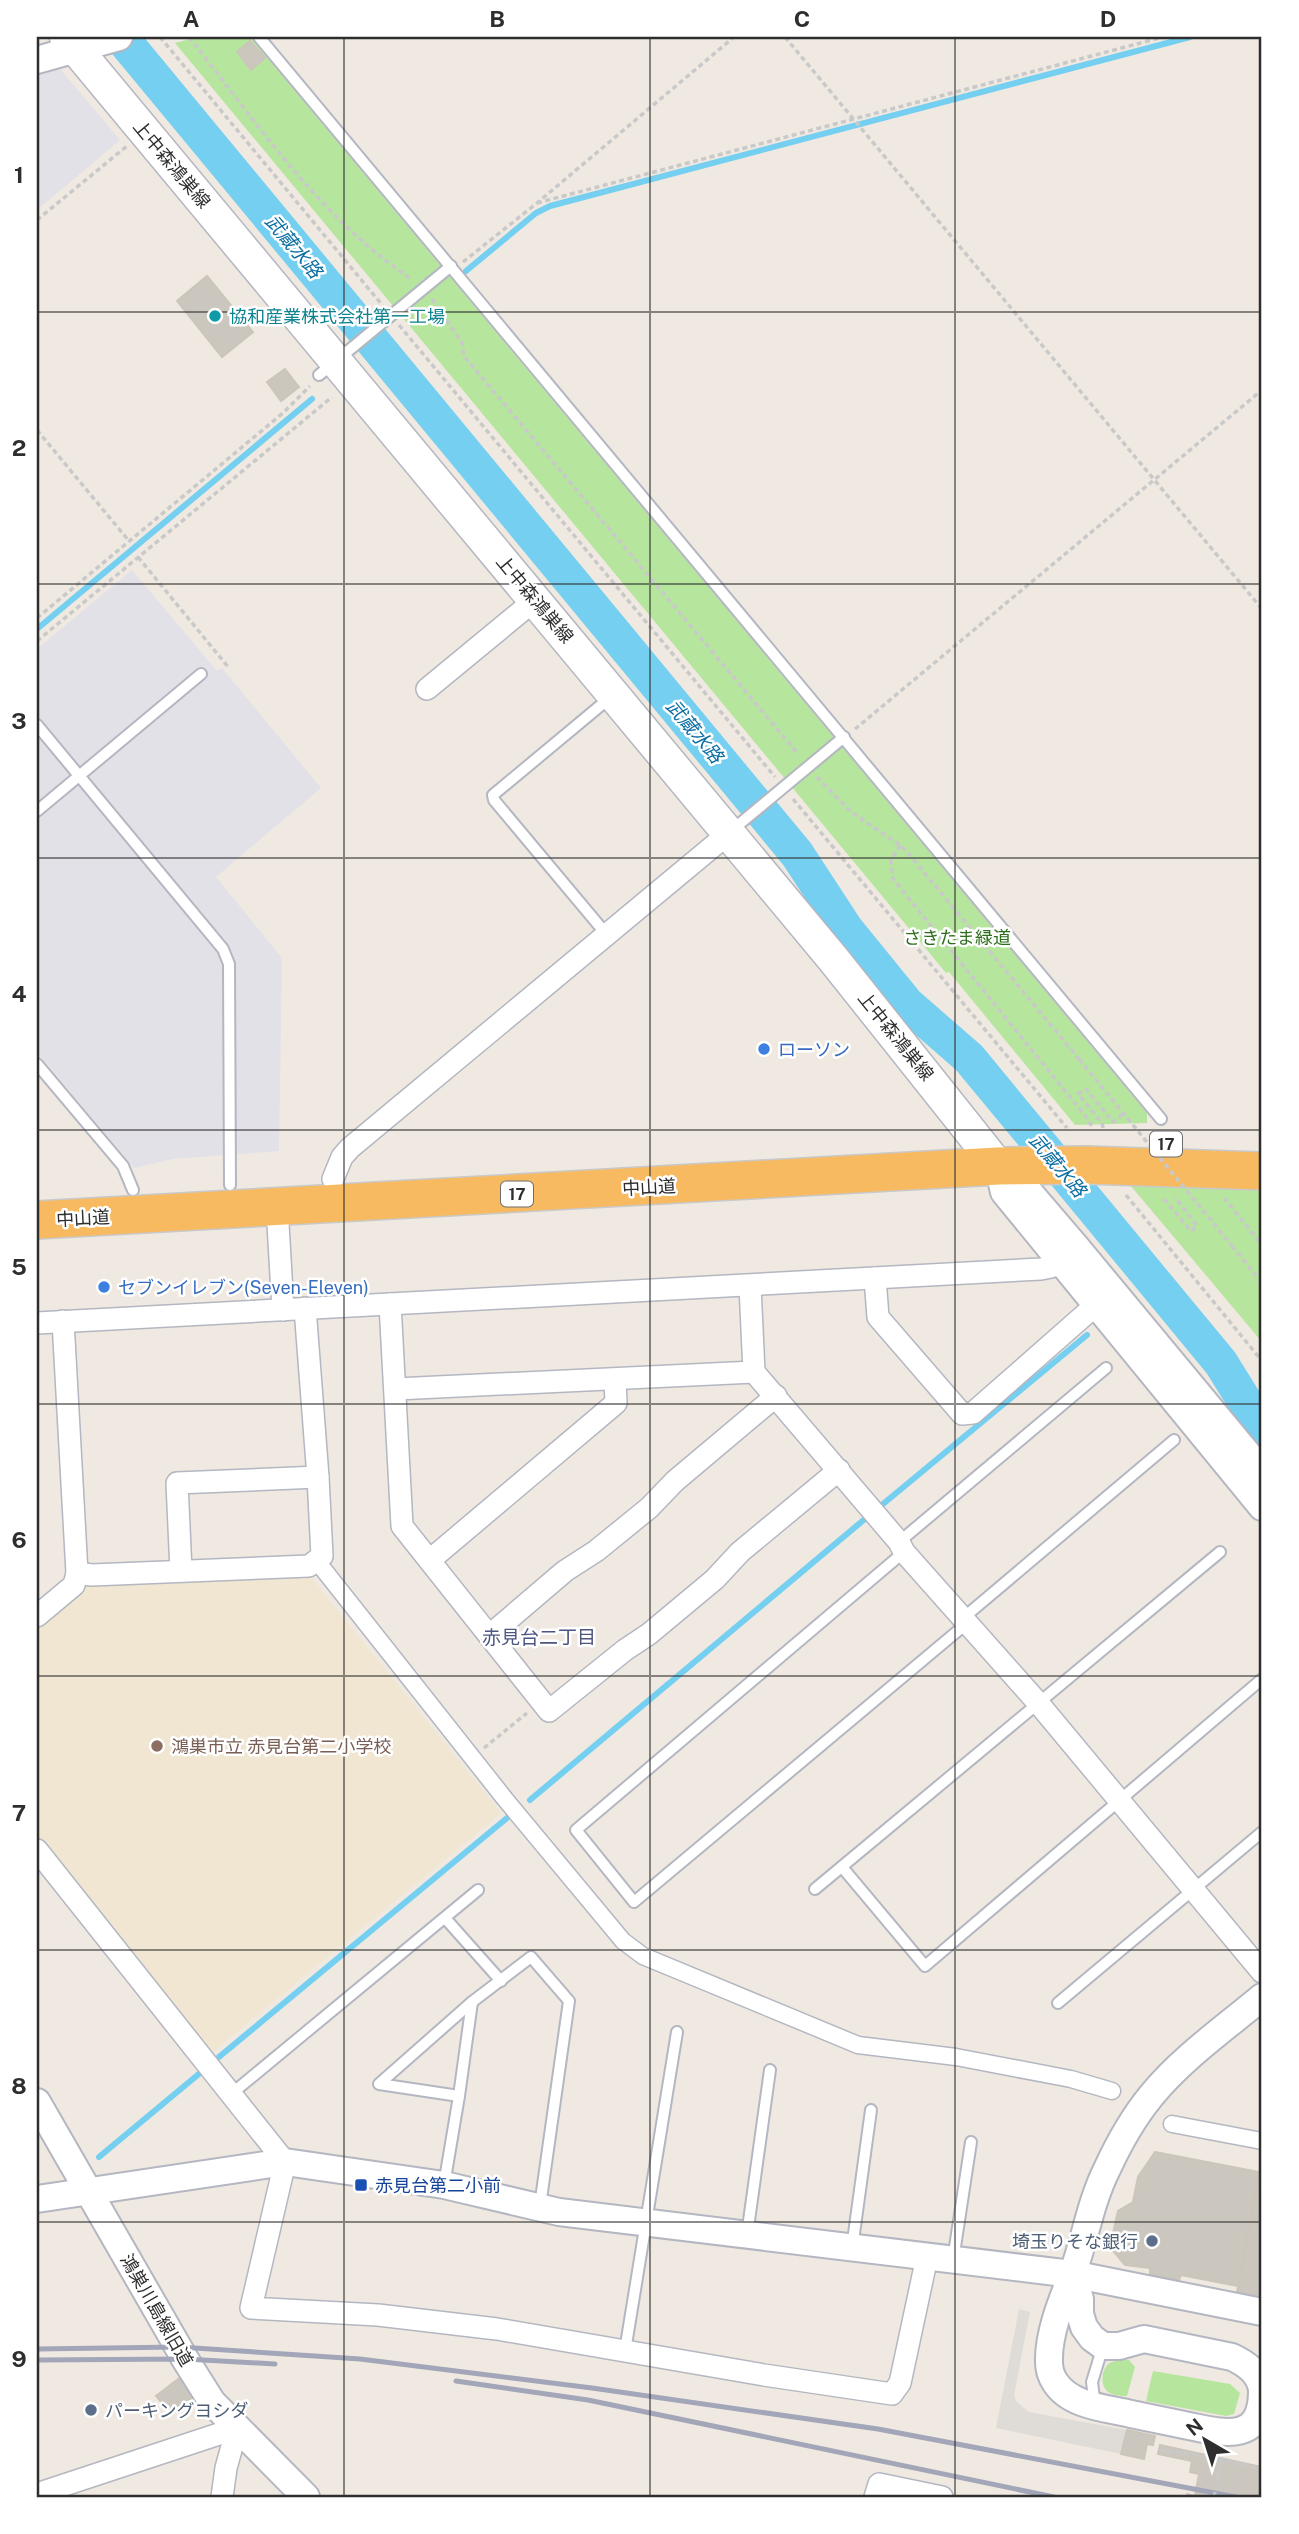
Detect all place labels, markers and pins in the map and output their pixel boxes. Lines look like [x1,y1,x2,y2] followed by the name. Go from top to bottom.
[229,306,445,327] place label: 協和産業株式会社第一工場
[207,308,223,324] marker: 協和産業株式会社第一工場
[778,1039,850,1060] place label: ローソン
[756,1041,772,1057] marker: ローソン
[118,1277,369,1298] place label: セブンイレブン(Seven-Eleven)
[96,1279,112,1295] marker: セブンイレブン(Seven-Eleven)
[171,1736,391,1757] place label: 鴻巣市立 赤見台第二小学校
[149,1738,165,1754] marker: 鴻巣市立 赤見台第二小学校
[375,2175,501,2196] place label: 赤見台第二小前
[353,2177,369,2193] marker: 赤見台第二小前
[1012,2231,1138,2252] place label: 埼玉りそな銀行
[1144,2233,1160,2249] marker: 埼玉りそな銀行
[105,2400,248,2421] place label: パーキングヨシダ
[83,2402,99,2418] marker: パーキングヨシダ

